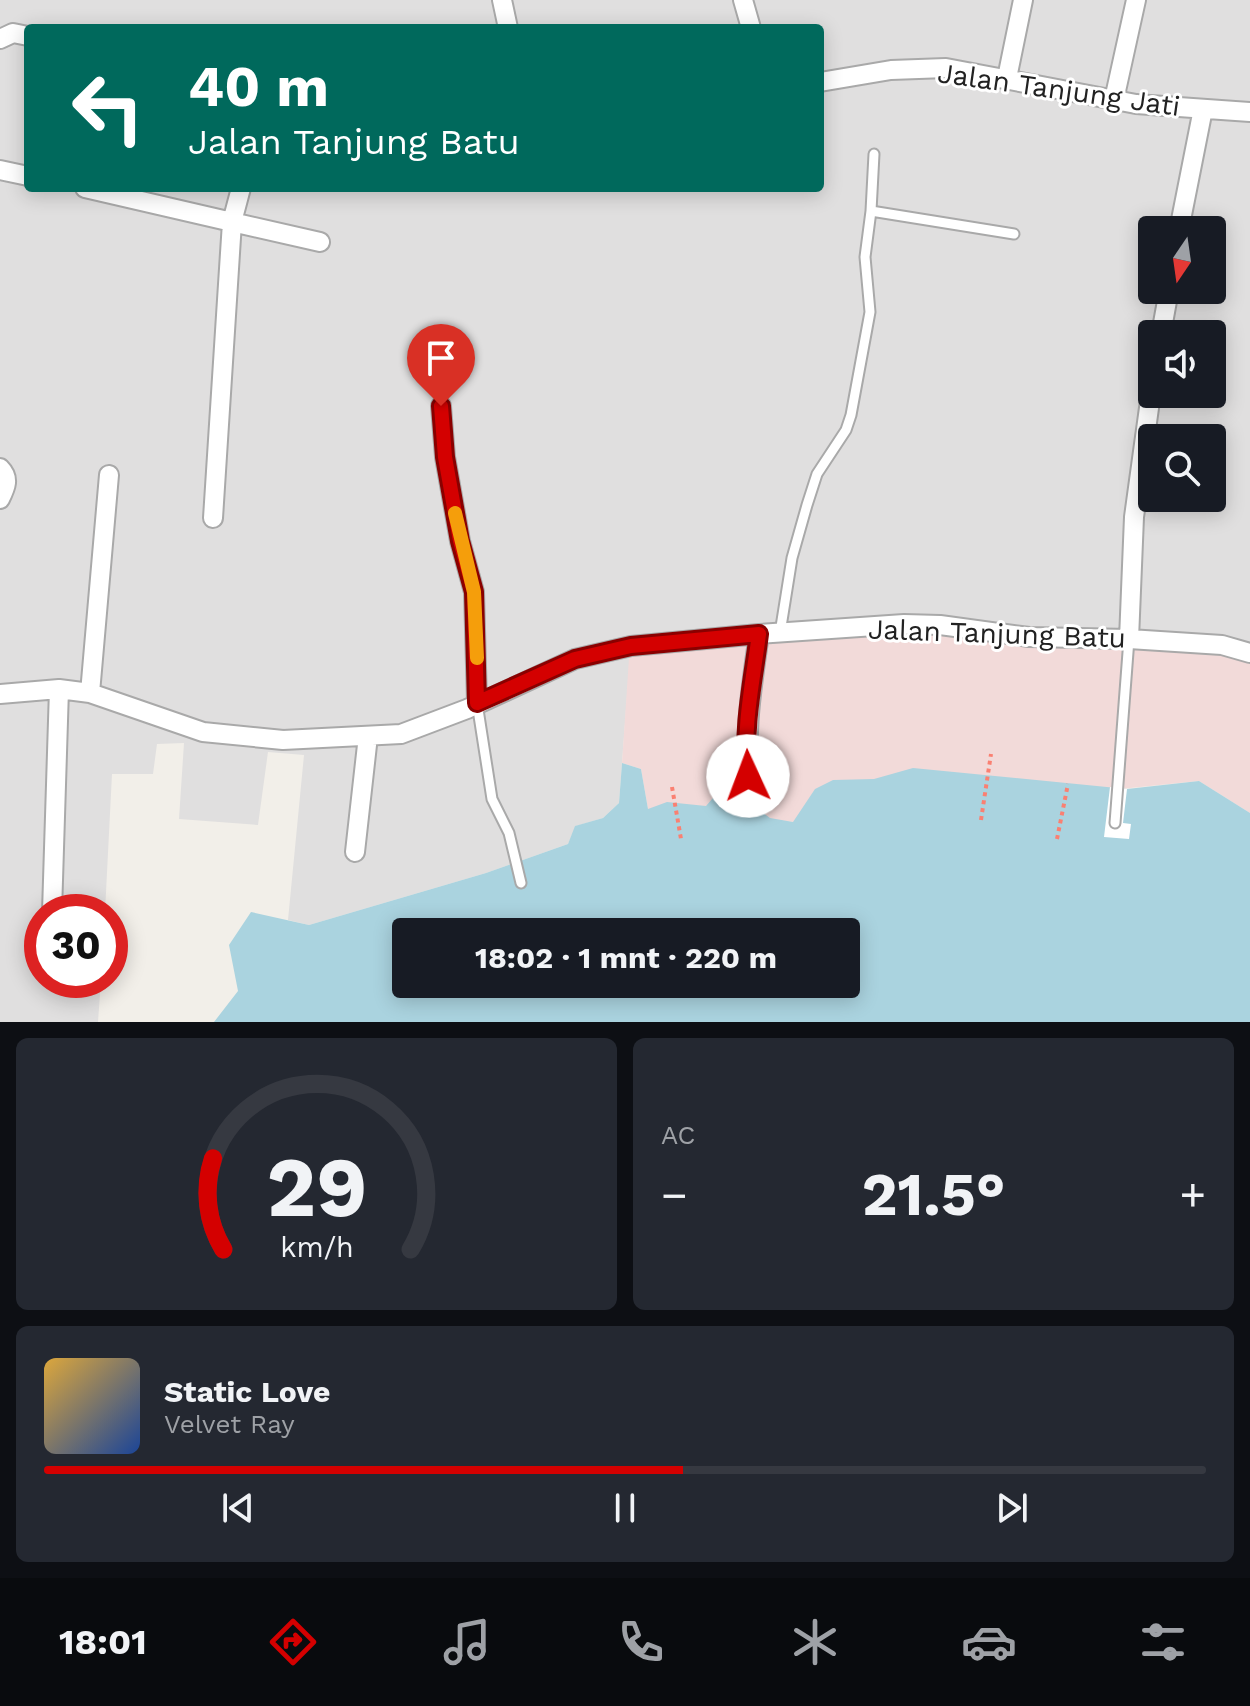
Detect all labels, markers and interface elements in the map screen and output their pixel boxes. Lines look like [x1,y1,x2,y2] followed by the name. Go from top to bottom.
[188,54,329,120] text: 40 m
[56,56,160,160] icon: left
[936,56,1182,123] street label: Jalan Tanjung Jati
[188,121,520,163] text: Jalan Tanjung Batu
[1138,216,1226,304] north arrow
[1138,216,1226,512] map controls
[1138,320,1226,408] button: sound
[407,324,475,406] pin
[419,336,463,380] icon: arrive
[1138,424,1226,512] button: search
[867,613,1127,654] street label: Jalan Tanjung Batu
[706,734,790,818] position arrow
[24,894,128,998] speed limit sign: 30
[475,940,777,975] text: 18:02 · 1 mnt · 220 m
[661,1120,695,1150] text: AC
[266,1139,367,1236] text: 29
[862,1159,1005,1230] text: 21.5°
[661,1169,688,1221] text: −
[1179,1169,1206,1221] text: +
[280,1230,353,1264] text: km/h
[164,1374,330,1409] text: Static Love
[164,1409,295,1439] text: Velvet Ray
[216,1486,260,1530] icon: previous
[603,1486,647,1530] icon: pause
[990,1486,1034,1530] icon: next
[265,1614,321,1670] icon: directions
[439,1614,495,1670] icon: music
[613,1614,669,1670] icon: phone
[787,1614,843,1670] icon: climate
[961,1614,1017,1670] icon: car
[1135,1614,1191,1670] icon: filters
[59,1621,147,1663] text: 18:01

